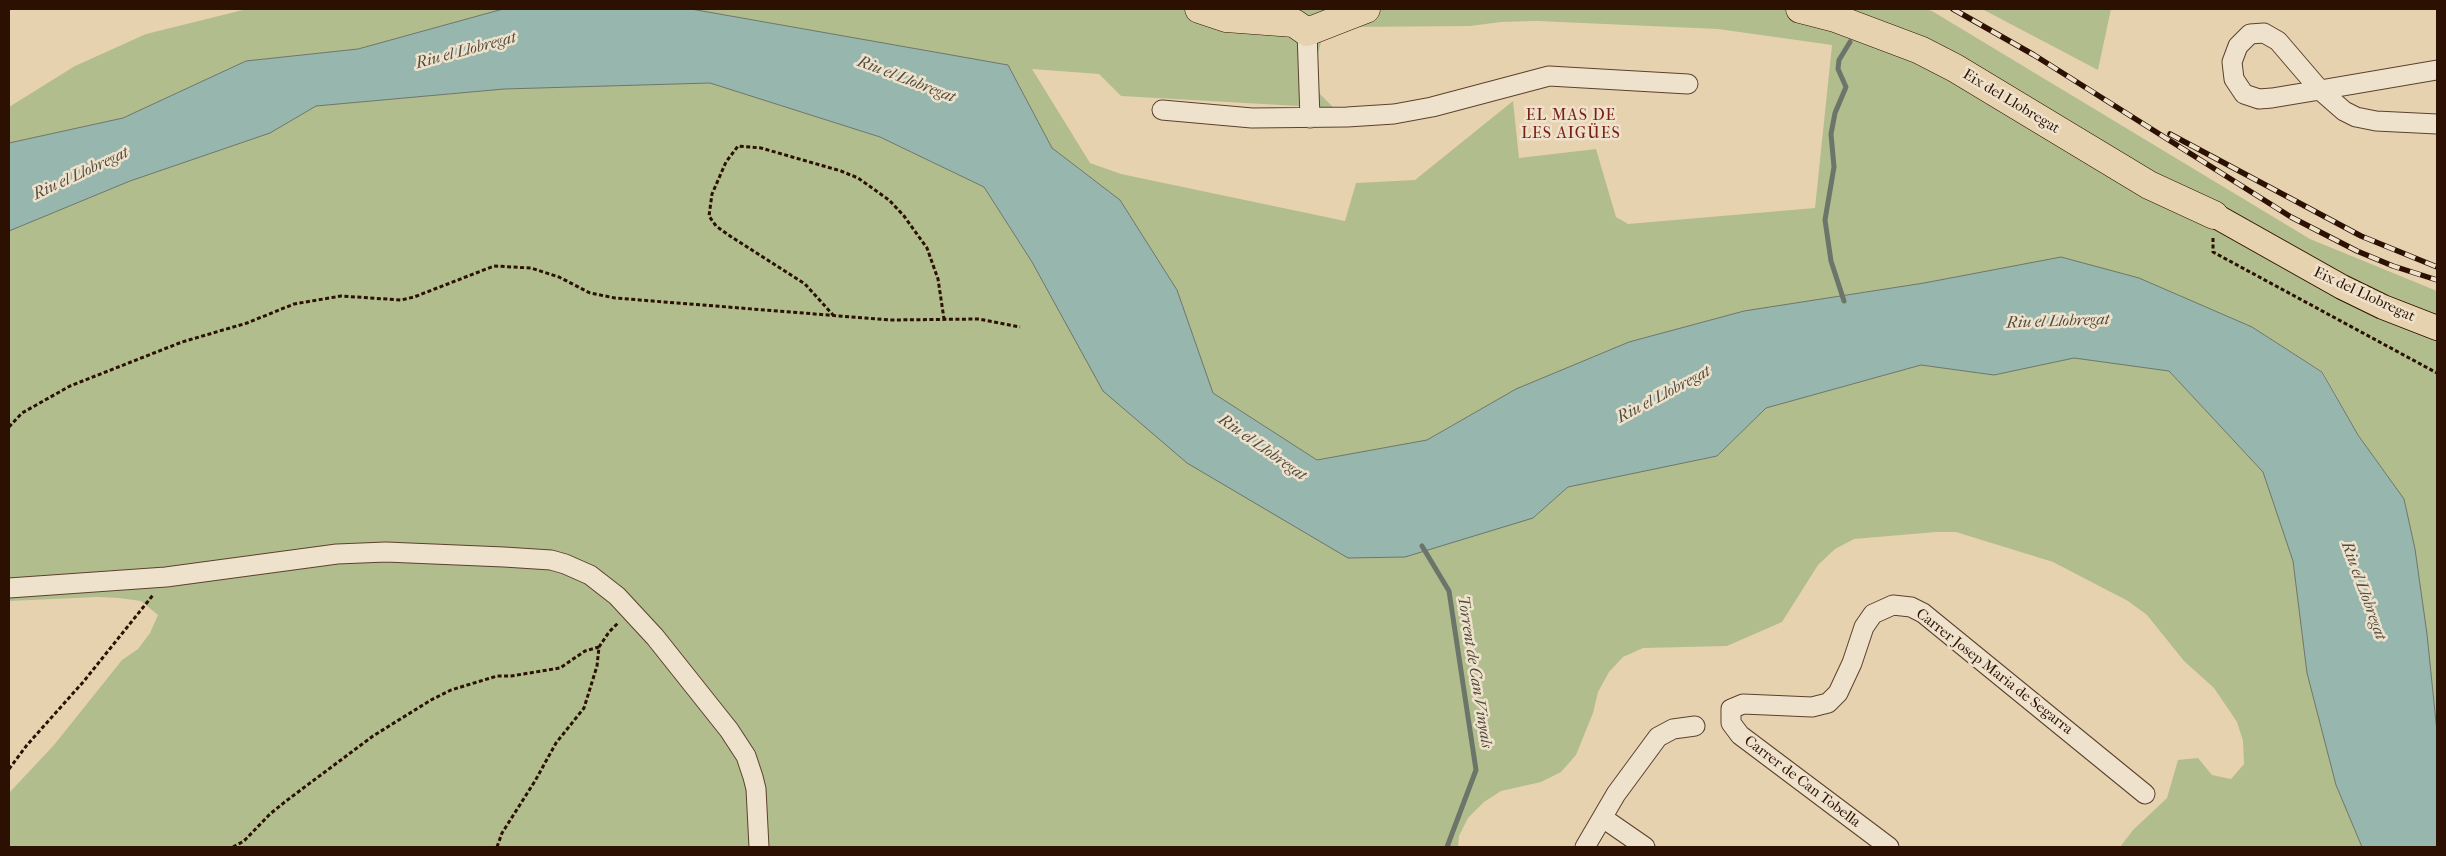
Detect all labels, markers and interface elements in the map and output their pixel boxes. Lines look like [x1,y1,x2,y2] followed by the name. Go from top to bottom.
[414,28,518,74] water label: Riu el Llobregat
[854,53,958,107] water label: Riu el Llobregat
[1959,66,2063,138] street label: Eix del Llobregat
[1520,106,1622,144] district label: EL MAS DE LES AIGÜES
[30,143,132,205] water label: Riu el Llobregat
[2310,264,2418,326] street label: Eix del Llobregat
[2006,311,2110,333] water label: Riu el Llobregat
[1614,362,1714,428] water label: Riu el Llobregat
[1214,411,1310,485] water label: Riu el Llobregat
[2336,539,2390,643] water label: Riu el Llobregat
[1452,594,1496,750] water label: Torrent de Can Vinyals
[1912,605,2076,739] street label: Carrer Josep Maria de Segarra
[1740,732,1864,832] street label: Carrer de Can Tobella

